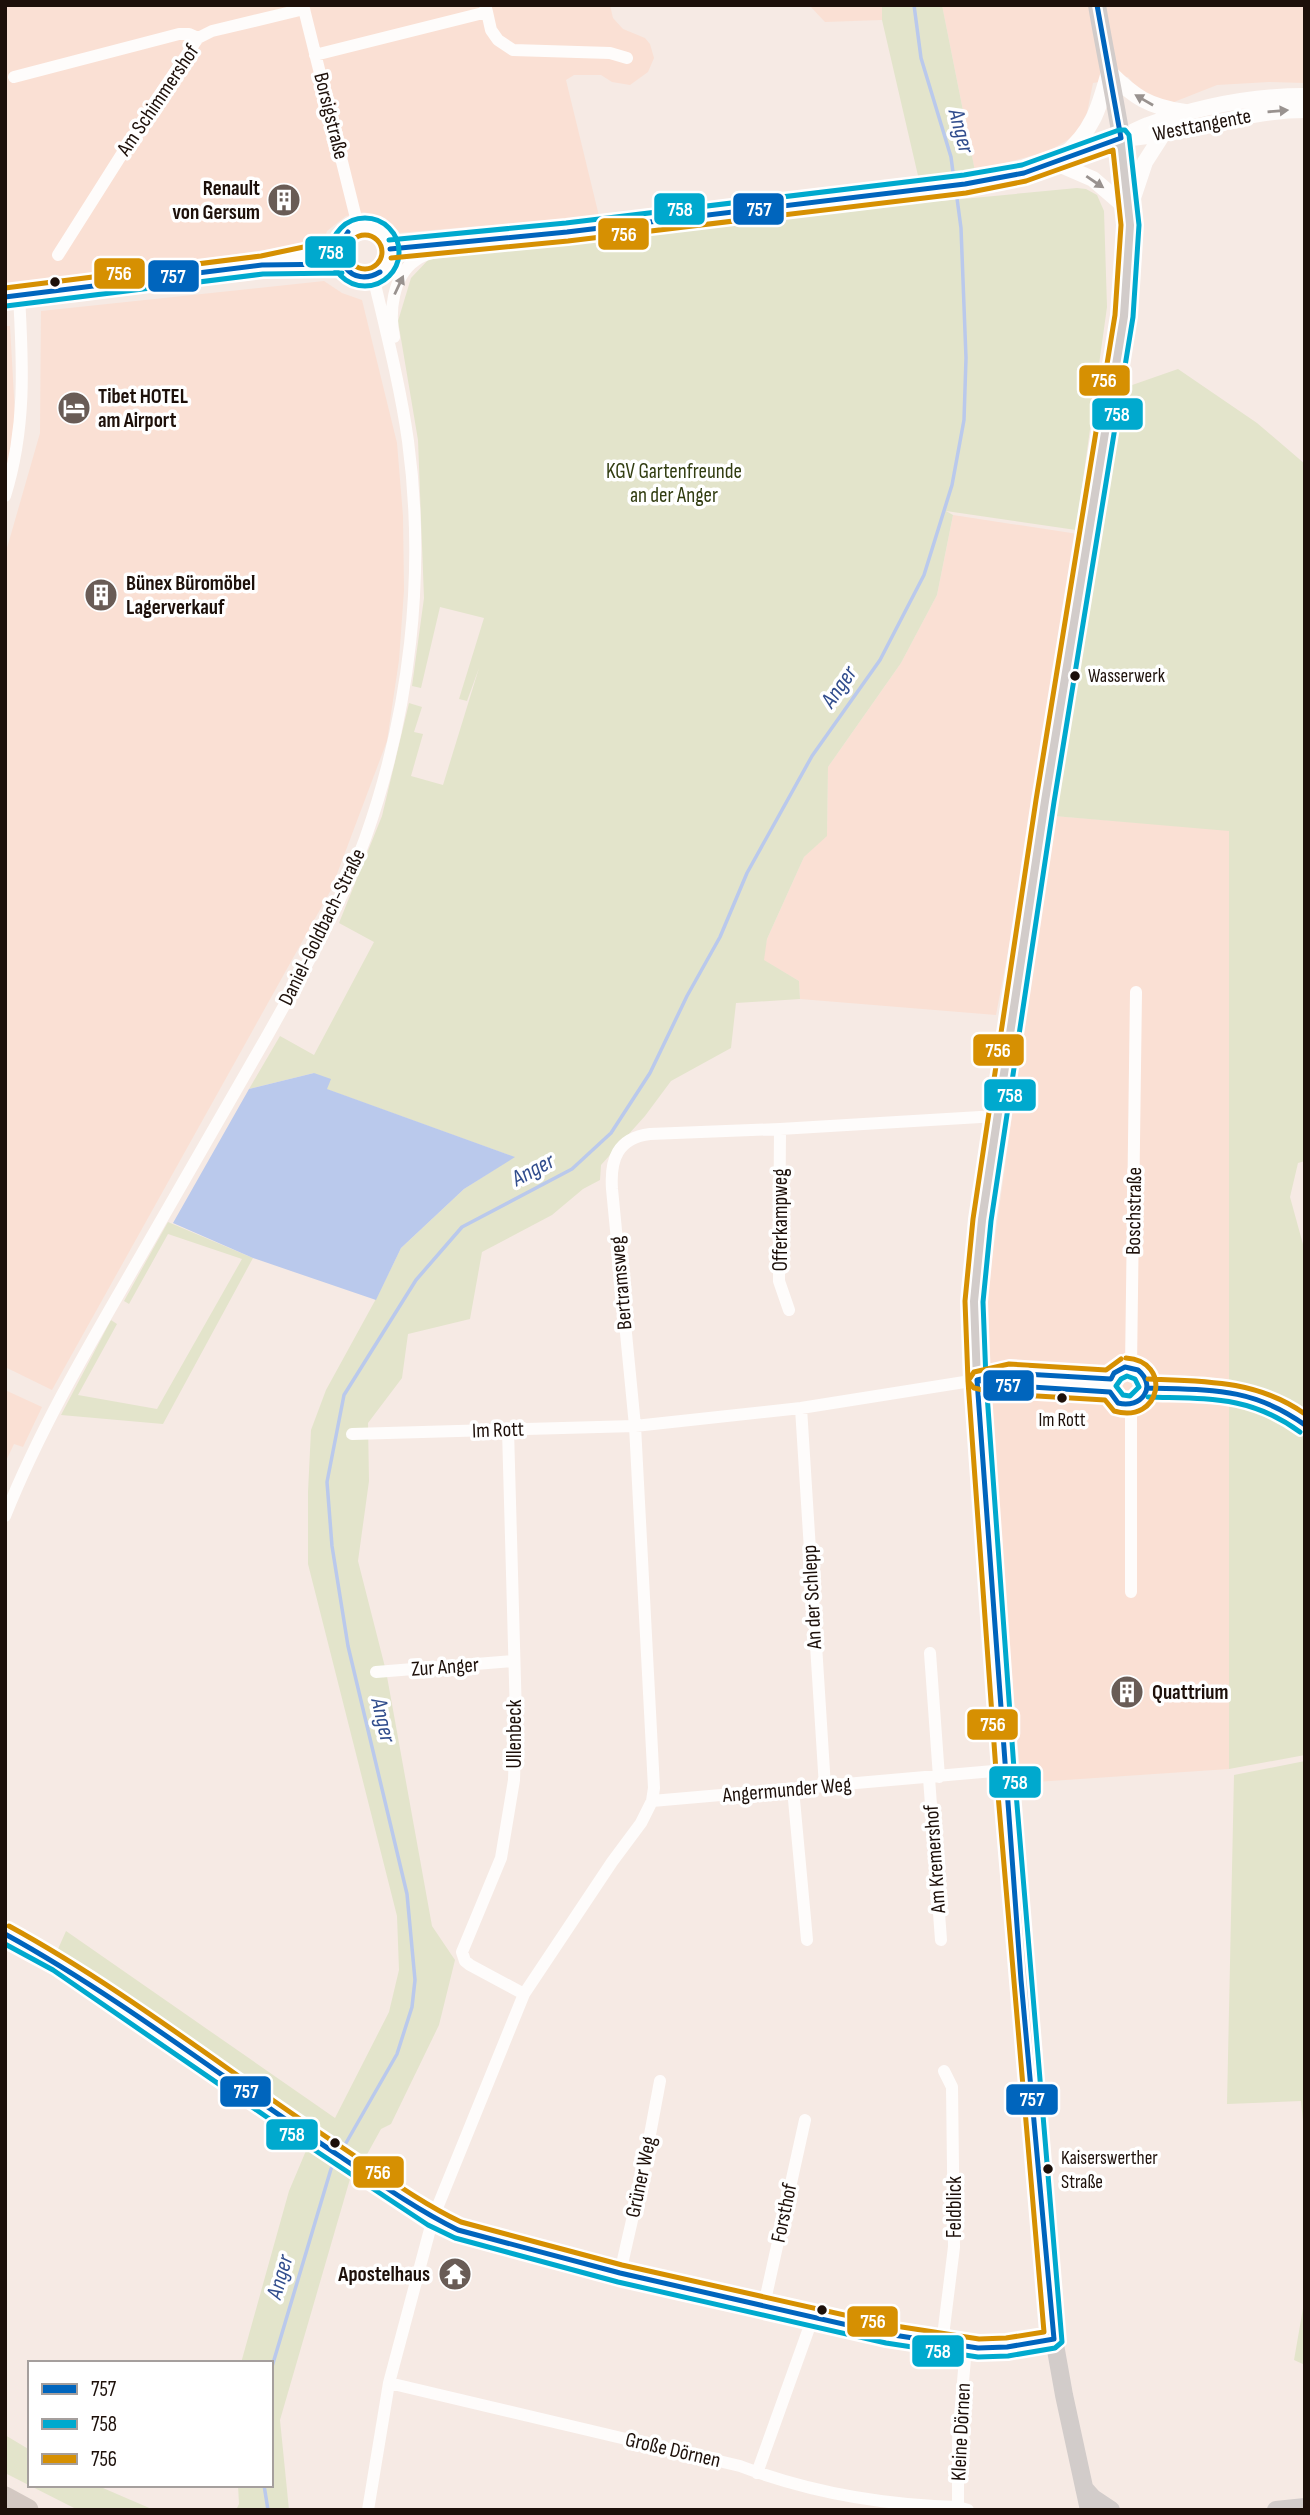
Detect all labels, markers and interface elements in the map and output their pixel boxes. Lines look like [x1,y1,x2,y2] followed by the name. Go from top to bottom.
[111,39,205,161] street label: Am Schimmershof
[308,70,354,162] street label: Borsigstraße
[1134,94,1153,106] one-way arrow
[1151,103,1253,147] street label: Westtangente
[941,105,981,158] water label: Anger
[1267,105,1289,116] one-way arrow
[1086,175,1105,188] one-way arrow
[172,176,260,225] place label: Renault von Gersum
[265,181,303,219] building icon: Renault von Gersum
[653,192,706,226] line badge: 758
[732,192,785,226] line badge: 757
[667,199,693,222] text: 758
[747,199,772,222] text: 757
[597,217,650,251] line badge: 756
[611,224,637,247] text: 756
[304,235,357,269] line badge: 758
[318,242,344,265] text: 758
[93,257,146,290] line badge: 756
[147,259,200,293] line badge: 757
[106,263,132,286] text: 756
[161,266,186,289] text: 757
[48,275,62,289] unlabelled marker
[393,275,405,295] one-way arrow
[1078,364,1131,397] line badge: 756
[1091,370,1117,393] text: 756
[98,384,188,433] place label: Tibet HOTEL am Airport
[55,389,93,427] hotel icon: Tibet HOTEL am Airport
[1091,397,1144,431] line badge: 758
[1104,404,1130,427] text: 758
[606,459,742,508] park label: KGV Gartenfreunde an der Anger
[126,571,255,620] place label: Bünex Büromöbel Lagerverkauf
[82,576,120,614] building icon: Bünex Büromöbel Lagerverkauf
[814,659,864,714] water label: Anger
[1088,665,1166,688] place label: Wasserwerk
[1068,669,1082,683] marker: Wasserwerk
[273,845,371,1009] street label: Daniel-Goldbach-Straße
[972,1033,1025,1067] line badge: 756
[985,1040,1011,1063] text: 756
[983,1078,1037,1112] line badge: 758
[997,1085,1023,1108] text: 758
[506,1146,561,1193] water label: Anger
[1121,1167,1147,1255] street label: Boschstraße
[768,1168,793,1272] street label: Offerkampweg
[604,1235,638,1331] street label: Bertramsweg
[982,1369,1035,1402] line badge: 757
[996,1375,1021,1398] text: 757
[1055,1391,1069,1405] marker: Im Rott
[1038,1409,1086,1432] place label: Im Rott
[472,1417,524,1443] street label: Im Rott
[797,1544,827,1651] street label: An der Schlepp
[410,1652,480,1682] street label: Zur Anger
[1108,1673,1146,1711] building icon: Quattrium
[1152,1680,1228,1705] place label: Quattrium
[364,1694,402,1746] water label: Anger
[502,1699,527,1769] street label: Ullenbeck
[966,1708,1019,1741] line badge: 756
[980,1714,1006,1737] text: 756
[988,1765,1042,1799] line badge: 758
[721,1772,852,1808] street label: Angermunder Weg
[1002,1772,1028,1795] text: 758
[919,1803,951,1915] street label: Am Kremershof
[219,2075,272,2108] line badge: 757
[234,2081,259,2104] text: 757
[1005,2083,1059,2116] line badge: 757
[1020,2089,1045,2112] text: 757
[265,2118,319,2151] line badge: 758
[279,2124,305,2147] text: 758
[620,2134,662,2220] street label: Grüner Weg
[328,2136,342,2150] unlabelled marker
[1061,2147,1158,2194] place label: Kaiserswerther Straße
[352,2155,405,2189] line badge: 756
[365,2162,391,2185] text: 756
[1041,2162,1055,2176] marker: Kaiserswerther Straße
[942,2176,967,2238] street label: Feldblick
[766,2180,803,2245] street label: Forsthof
[260,2250,300,2303] water label: Anger
[436,2255,474,2293] temple icon: Apostelhaus
[337,2262,430,2287] place label: Apostelhaus
[815,2303,829,2317] unlabelled marker
[846,2305,899,2338] line badge: 756
[860,2311,886,2334] text: 756
[911,2334,965,2368] line badge: 758
[925,2341,951,2364] text: 758
[28,2361,273,2487] legend
[91,2377,117,2402] text: 757
[946,2382,976,2482] street label: Kleine Dörnen
[91,2412,117,2437] text: 758
[623,2427,723,2473] street label: Große Dörnen
[91,2447,117,2472] text: 756

